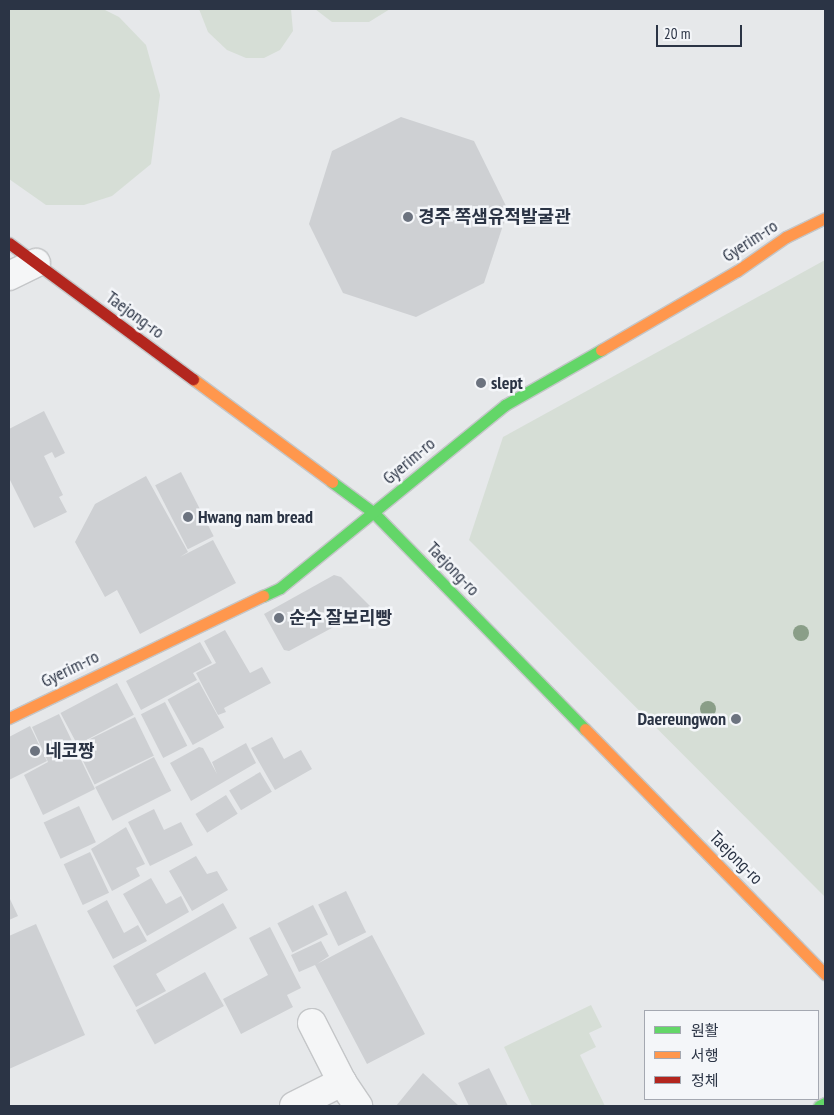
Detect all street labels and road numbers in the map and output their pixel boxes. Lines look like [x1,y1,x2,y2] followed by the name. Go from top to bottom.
[718,215,782,267] street label: Gyerim-ro
[102,287,168,343] street label: Taejong-ro
[378,433,440,489] street label: Gyerim-ro
[422,538,484,600] street label: Taejong-ro
[38,646,102,692] street label: Gyerim-ro
[705,827,767,889] street label: Taejong-ro

